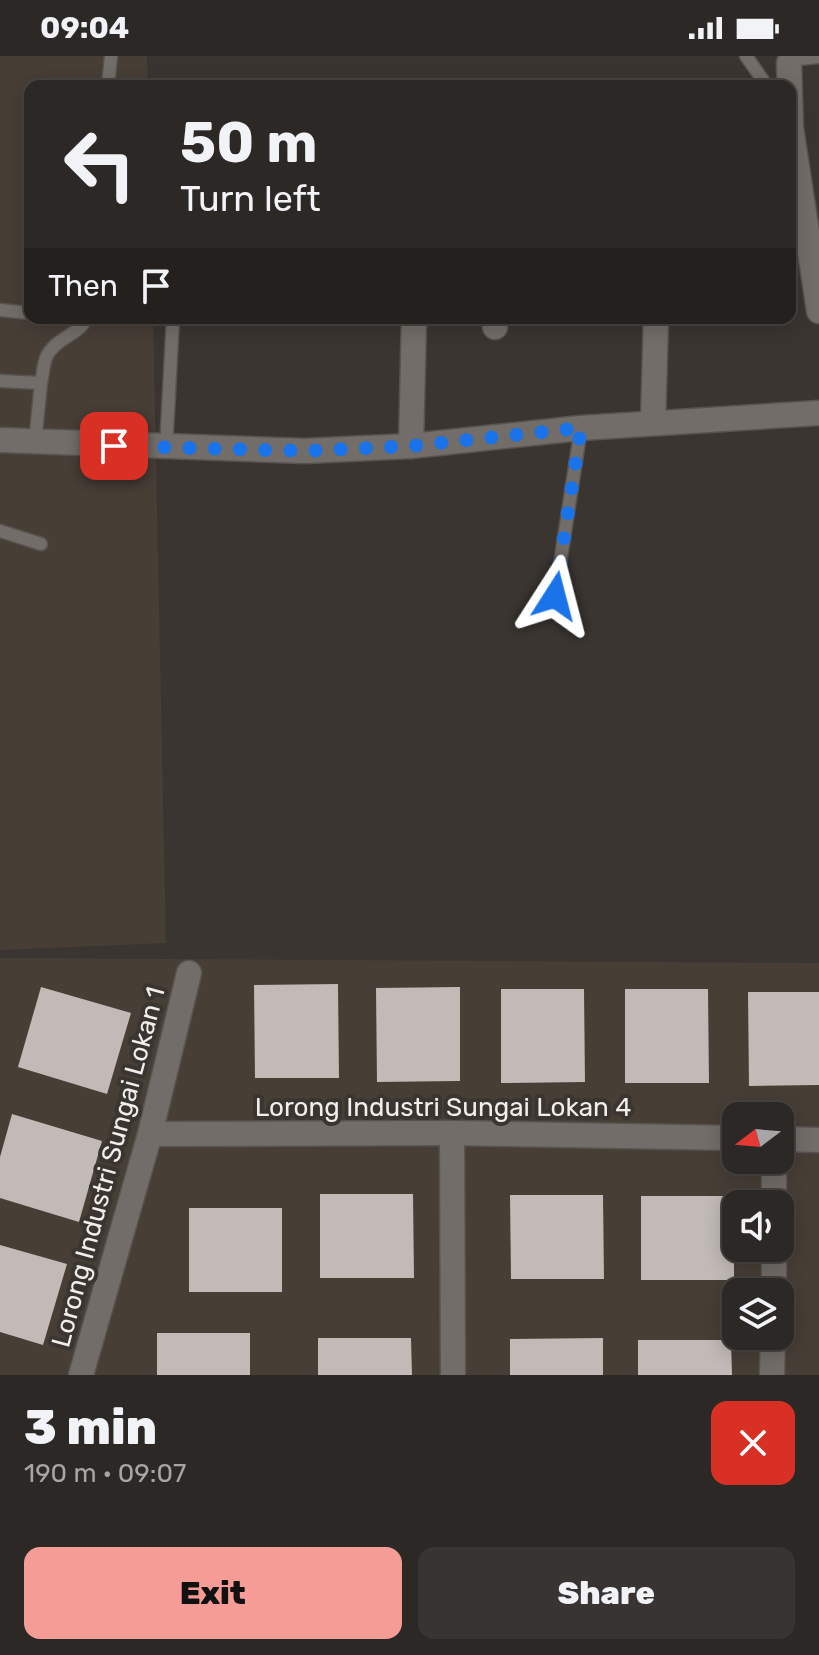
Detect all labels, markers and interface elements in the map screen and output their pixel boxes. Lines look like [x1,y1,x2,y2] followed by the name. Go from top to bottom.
[40,10,129,46] text: 09:04
[180,110,317,176] text: 50 m
[48,112,152,216] icon: left
[180,177,321,220] text: Turn left
[134,264,178,308] icon: arrive
[48,268,118,304] text: Then
[80,412,148,480] pin
[92,424,136,468] icon: arrive
[513,554,597,638] position arrow
[45,984,172,1351] street label: Lorong Industri Sungai Lokan 1
[255,1092,631,1123] street label: Lorong Industri Sungai Lokan 4
[722,1102,794,1174] north arrow
[722,1102,794,1350] map controls
[722,1190,794,1262] button: sound
[722,1278,794,1350] button: layers
[24,1399,157,1456] text: 3 min
[711,1401,795,1485] button: close
[24,1458,186,1489] text: 190 m · 09:07
[24,1547,402,1639] button: Exit
[418,1547,795,1639] button: Share

